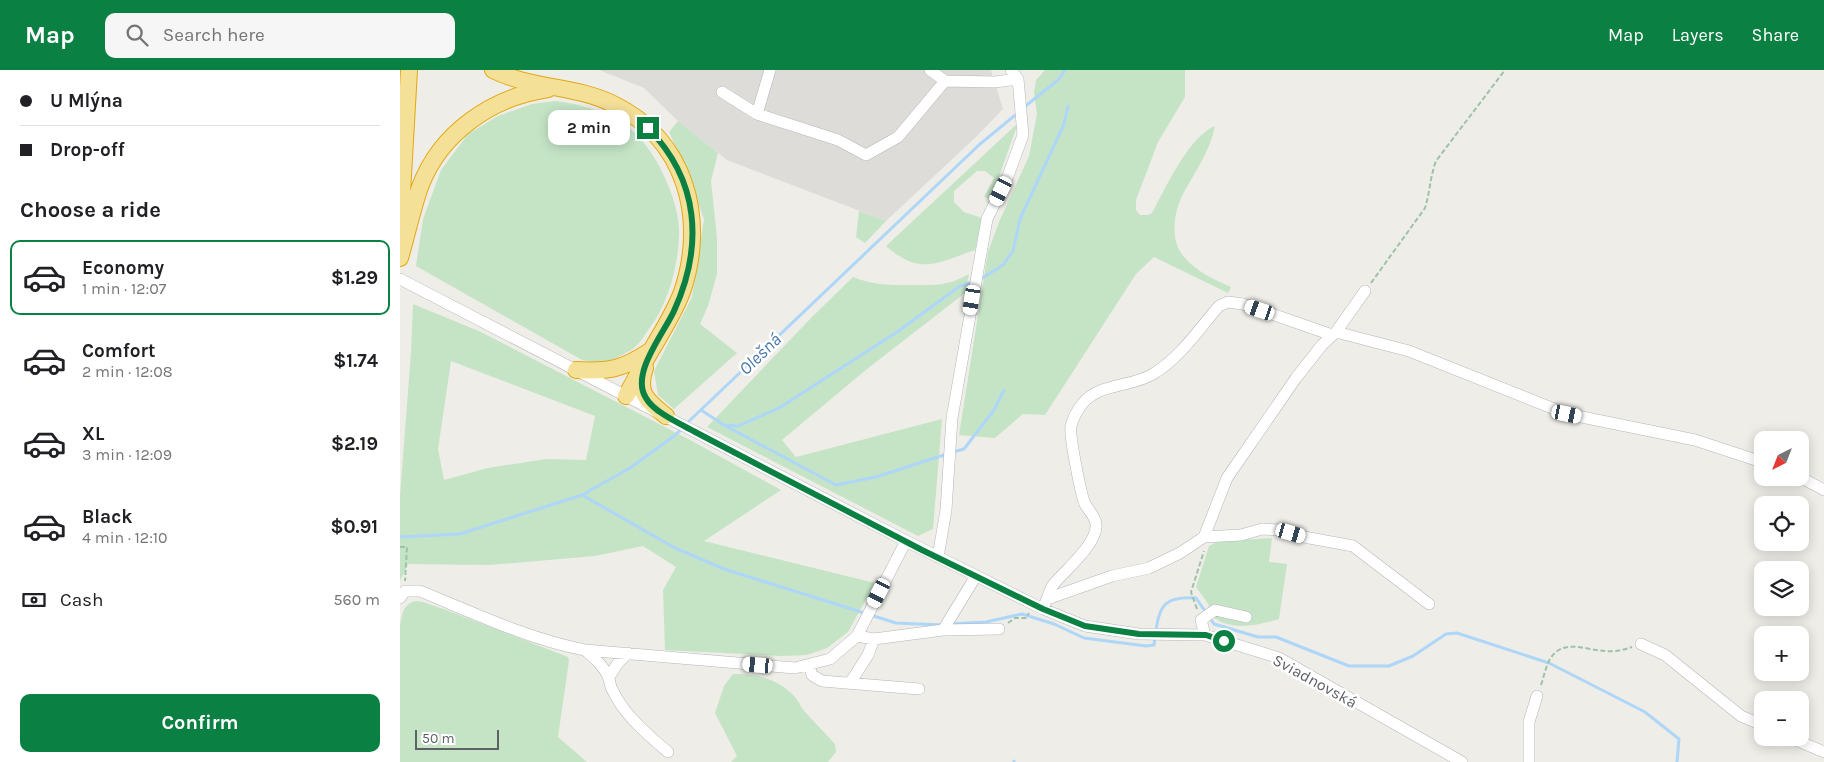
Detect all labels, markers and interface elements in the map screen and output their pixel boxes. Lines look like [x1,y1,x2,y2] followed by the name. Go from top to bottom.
[105,13,455,58] search box
[25,21,75,49] text: Map
[123,21,151,49] icon: search
[163,24,265,46] text: Search here
[1608,24,1644,46] text: Map
[1672,24,1724,46] text: Layers
[1752,24,1799,46] text: Share
[50,90,123,112] text: U Mlýna
[548,110,630,146] callout: 2 min
[637,117,659,139] route end
[567,118,611,137] text: 2 min
[50,139,125,161] text: Drop-off
[987,174,1014,208] car
[20,197,161,223] text: Choose a ride
[22,255,67,300] icon: car
[82,257,164,279] text: Economy
[331,267,378,289] text: $1.29
[82,279,166,298] text: 1 min · 12:07
[962,284,981,316] car
[1243,298,1276,322] car
[734,328,786,380] water label: Olešná
[22,338,67,383] icon: car
[82,340,156,362] text: Comfort
[333,350,378,372] text: $1.74
[82,362,173,381] text: 2 min · 12:08
[1550,404,1583,424] car
[22,421,67,466] icon: car
[82,423,104,445] text: XL
[1754,431,1809,486] north arrow
[1754,431,1809,746] map controls
[331,433,378,455] text: $2.19
[82,445,172,464] text: 3 min · 12:09
[1754,496,1809,551] button: locate
[22,504,67,549] icon: car
[82,506,133,528] text: Black
[330,516,378,538] text: $0.91
[1274,522,1307,544] car
[82,528,168,547] text: 4 min · 12:10
[1754,561,1809,616] button: layers
[865,576,892,610] car
[20,586,48,614] icon: cash
[60,589,104,611] text: Cash
[334,590,380,609] text: 560 m
[1754,626,1809,681] button: +
[1213,630,1235,652] route start
[1270,650,1360,712] street label: Sviadnovská
[742,656,773,674] car
[1754,691,1809,746] button: −
[20,694,380,752] button: Confirm
[415,727,499,750] scale bar
[422,730,455,747] text: 50 m

